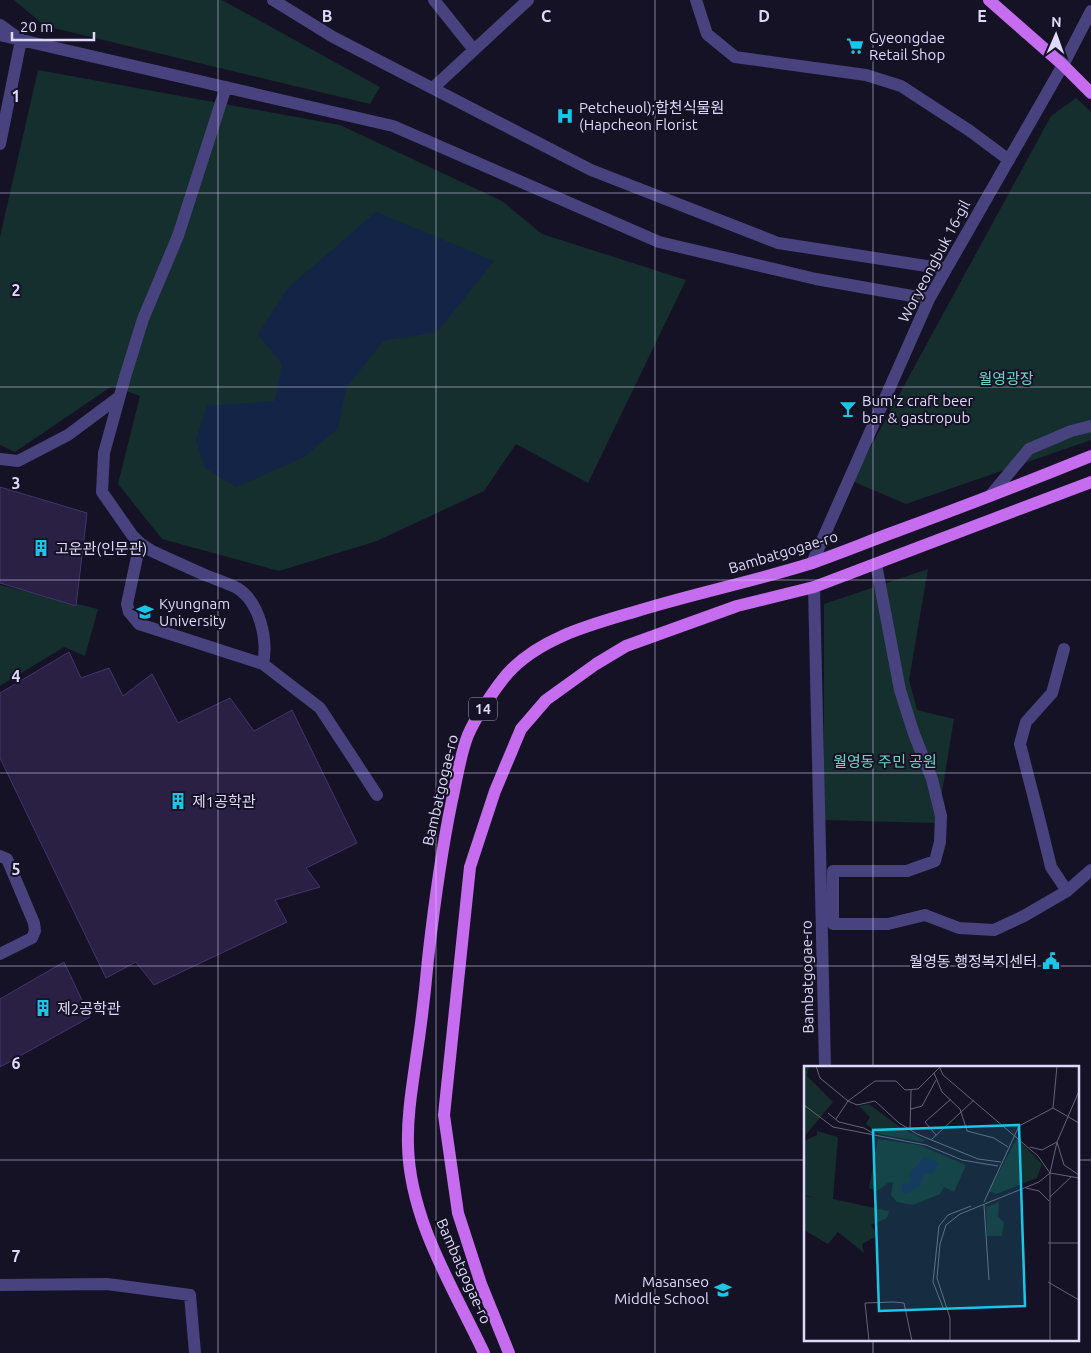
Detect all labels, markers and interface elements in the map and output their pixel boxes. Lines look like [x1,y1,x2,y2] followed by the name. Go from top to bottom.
[322,7,332,25] text: B
[541,7,551,25] text: C
[758,7,770,25] text: D
[977,7,987,25] text: E
[12,10,95,42] scale bar
[1031,10,1081,60] north arrow
[1051,14,1062,30] text: N
[20,18,53,35] text: 20 m
[869,29,945,63] place label: Gyeongdae Retail Shop
[845,36,865,56] supermarket icon: Gyeongdae Retail Shop
[11,87,21,105] text: 1
[579,99,724,133] place label: Petcheuol);합천식물원 (Hapcheon Florist
[555,106,575,126] hospital icon: Petcheuol);합천식물원 (Hapcheon Florist
[895,197,973,325] street label: Woryeongbuk 16-gil
[11,281,21,299] text: 2
[978,370,1034,387] park label: 월영광장
[862,392,973,426] place label: Bum'z craft beer bar & gastropub
[838,399,858,419] bar icon: Bum'z craft beer bar & gastropub
[11,474,21,492] text: 3
[726,527,840,577] street label: Bambatgogae-ro
[31,538,51,558] building icon: 고운관(인문관)
[55,540,147,557] place label: 고운관(인문관)
[159,595,230,629] place label: Kyungnam University
[135,602,155,622] school or university icon: Kyungnam University
[11,667,21,685] text: 4
[469,698,497,721] road number: 14
[419,733,461,847] street label: Bambatgogae-ro
[833,753,937,770] park label: 월영동 주민 공원
[168,791,188,811] building icon: 제1공학관
[192,793,256,810] place label: 제1공학관
[11,860,21,878] text: 5
[798,920,816,1034] street label: Bambatgogae-ro
[1041,951,1061,971] public building icon: 월영동 행정복지센터
[909,953,1037,970] place label: 월영동 행정복지센터
[33,998,53,1018] building icon: 제2공학관
[57,1000,121,1017] place label: 제2공학관
[11,1054,21,1072] text: 6
[804,1066,1078,1340] inset map
[433,1216,495,1326] street label: Bambatgogae-ro
[11,1247,21,1265] text: 7
[614,1273,709,1307] place label: Masanseo Middle School
[713,1280,733,1300] school or university icon: Masanseo Middle School

